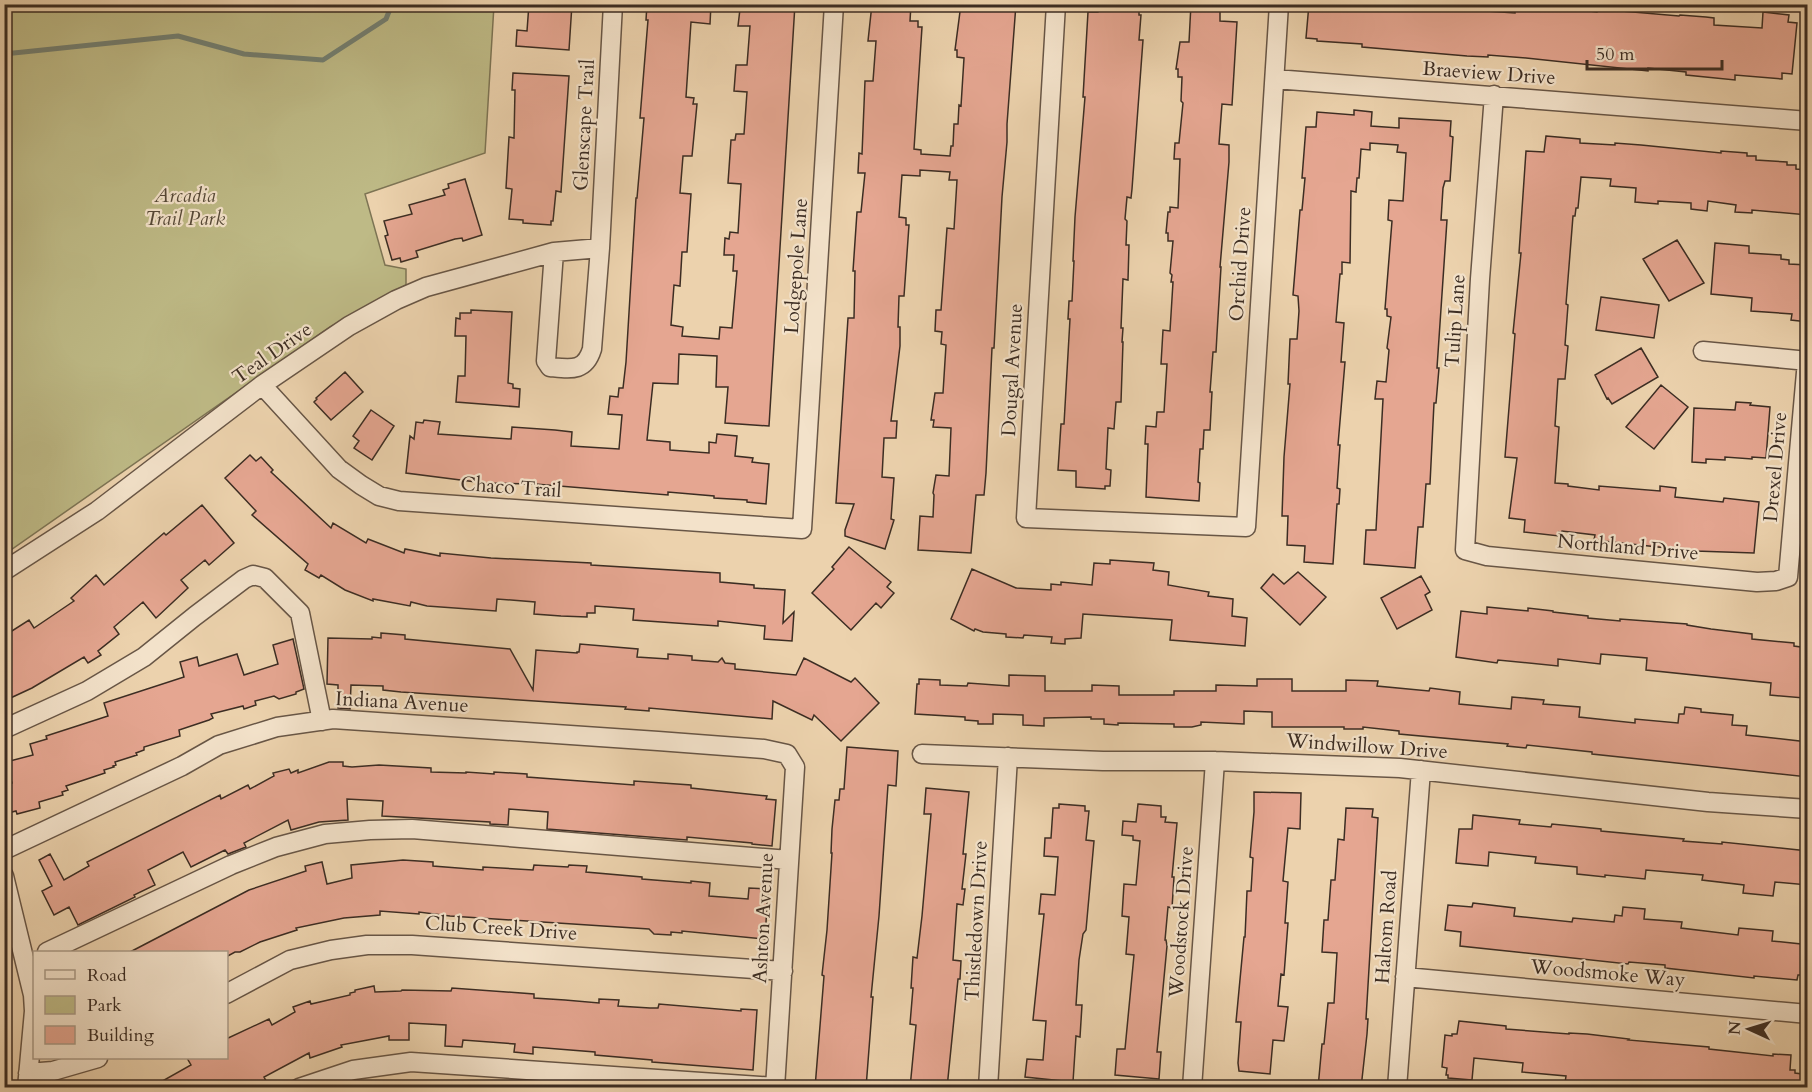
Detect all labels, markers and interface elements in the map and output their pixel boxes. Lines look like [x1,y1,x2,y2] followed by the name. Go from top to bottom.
[1587,33,1722,71] scale bar
[1596,42,1635,67] text: 50 m
[1422,55,1556,91] street label: Braeview Drive
[567,58,601,192] street label: Glenscape Trail
[145,182,225,232] park label: Arcadia Trail Park
[778,197,814,335] street label: Lodgepole Lane
[1223,206,1257,322] street label: Orchid Drive
[1438,273,1472,369] street label: Tulip Lane
[995,303,1029,437] street label: Dougal Avenue
[227,316,317,390] street label: Teal Drive
[1757,411,1793,523] street label: Drexel Drive
[459,470,563,504] street label: Chaco Trail
[1556,527,1700,567] street label: Northland Drive
[335,685,469,719] street label: Indiana Avenue
[1284,727,1449,765] street label: Windwillow Drive
[958,840,994,1002] street label: Thistledown Drive
[1162,845,1200,1000] street label: Woodstock Drive
[746,852,780,984] street label: Ashton Avenue
[1369,869,1403,985] street label: Haltom Road
[424,909,578,947] street label: Club Creek Drive
[33,951,228,1059] legend
[1529,953,1687,993] street label: Woodsmoke Way
[87,963,127,988] text: Road
[87,993,122,1018] text: Park
[1719,999,1779,1059] north arrow
[1724,1020,1746,1036] text: N
[87,1023,155,1048] text: Building

